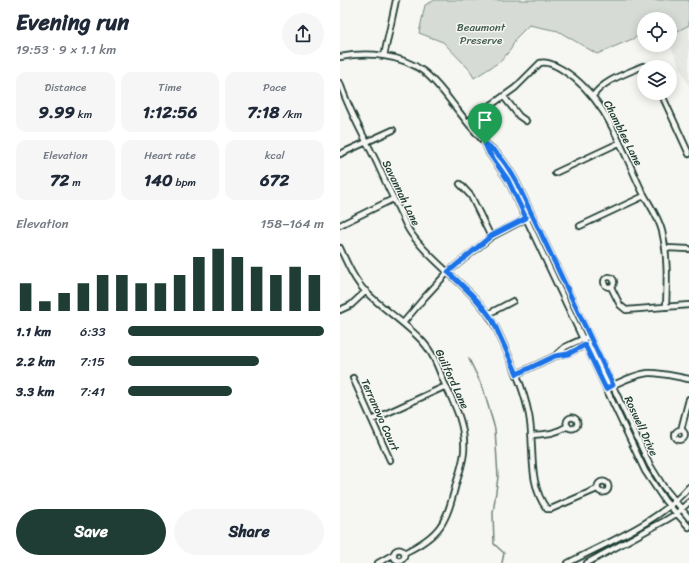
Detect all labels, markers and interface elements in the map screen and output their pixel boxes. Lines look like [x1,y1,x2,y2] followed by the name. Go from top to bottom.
[16,3,129,42] text: Evening run
[637,12,677,100] map controls
[637,12,677,52] button: locate
[282,13,324,55] button: share
[457,18,506,50] park label: Beaumont Preserve
[16,38,116,61] text: 19:53 · 9 × 1.1 km
[637,60,677,100] button: layers
[44,78,86,97] text: Distance
[158,78,182,97] text: Time
[263,78,286,97] text: Pace
[39,97,75,127] text: 9.99
[143,97,197,127] text: 1:12:56
[247,97,280,127] text: 7:18
[598,97,648,170] street label: Chamblee Lane
[468,103,502,144] pin
[75,105,92,124] text: km
[280,105,302,124] text: /km
[474,109,496,131] icon: arrive
[43,146,88,165] text: Elevation
[144,146,196,165] text: Heart rate
[265,146,285,165] text: kcal
[377,157,425,230] street label: Savannah Lane
[50,165,69,195] text: 72
[144,165,173,195] text: 140
[260,165,289,195] text: 672
[69,173,81,192] text: m
[173,173,196,192] text: bpm
[16,212,69,235] text: Elevation
[261,212,324,235] text: 158–164 m
[16,320,51,343] text: 1.1 km
[80,320,106,343] text: 6:33
[430,346,474,413] street label: Guilford Lane
[16,350,55,373] text: 2.2 km
[80,350,105,373] text: 7:15
[356,376,405,455] street label: Terranova Court
[16,380,54,403] text: 3.3 km
[80,380,105,403] text: 7:41
[619,393,663,460] street label: Roswell Drive
[16,509,166,555] button: Save
[174,509,324,555] button: Share

